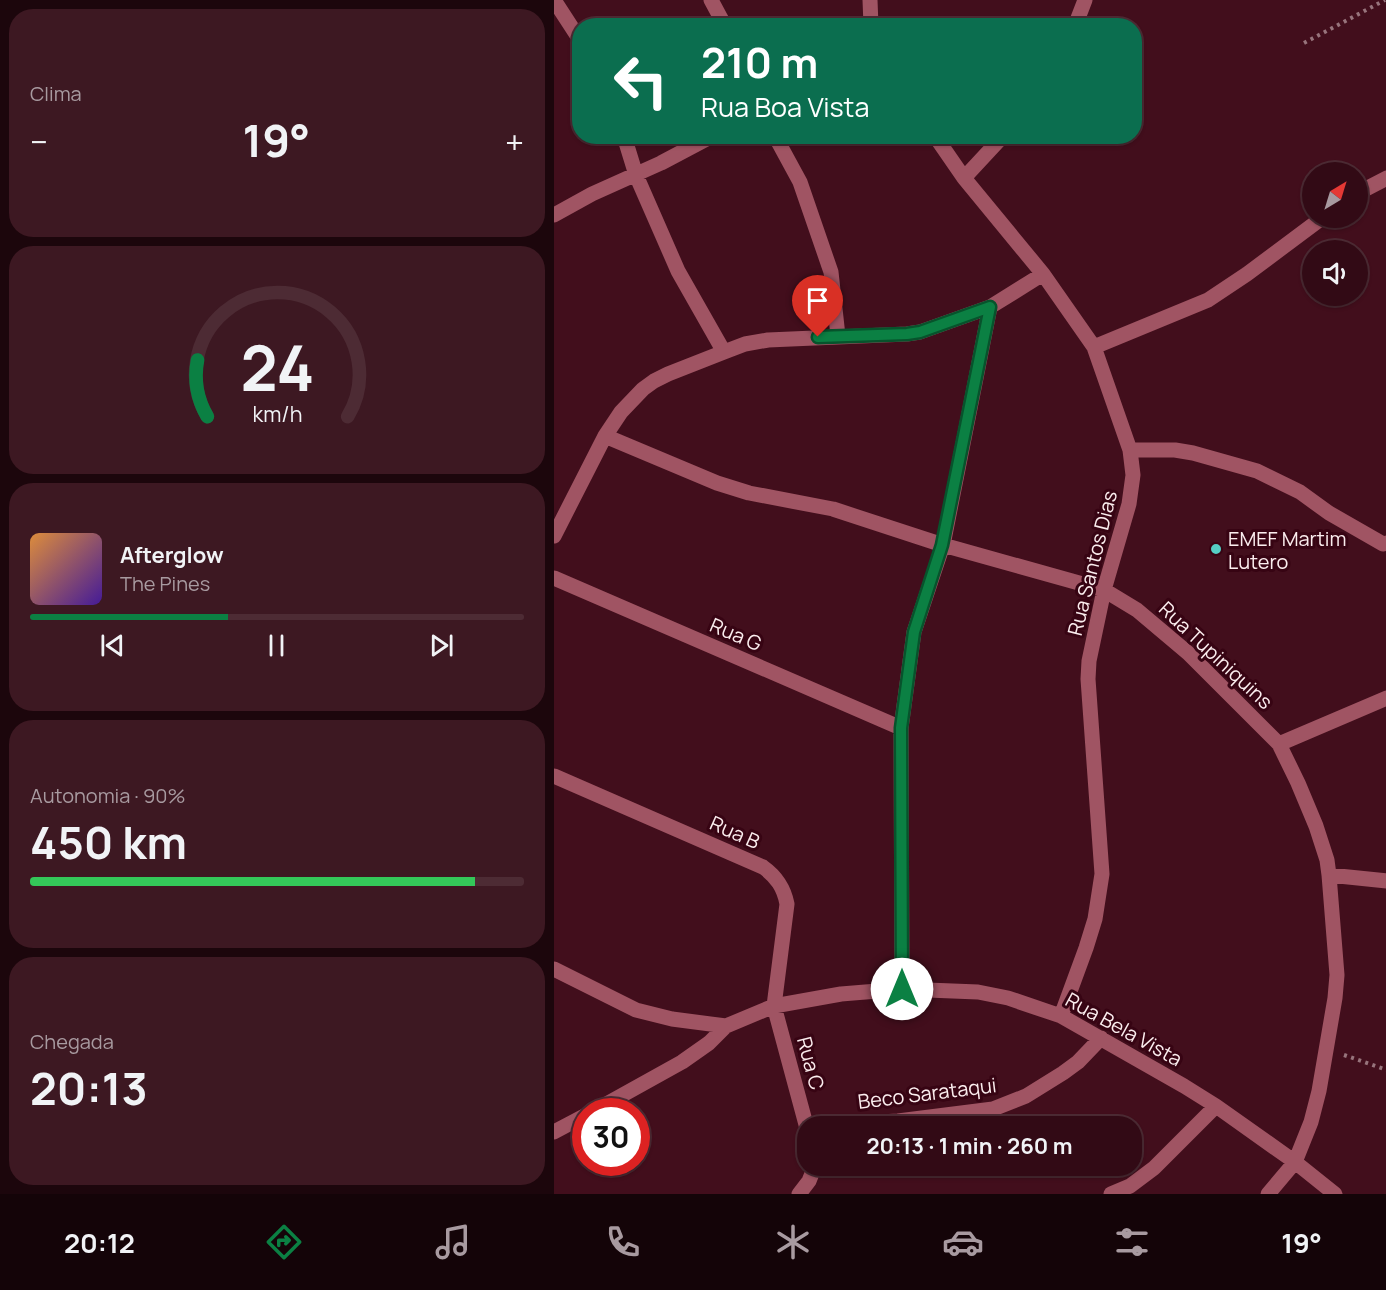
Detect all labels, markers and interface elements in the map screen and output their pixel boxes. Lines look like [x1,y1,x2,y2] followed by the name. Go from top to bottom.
[701,33,818,91] text: 210 m
[602,42,680,120] icon: left
[30,80,82,107] text: Clima
[701,88,869,125] text: Rua Boa Vista
[242,109,310,171] text: 19°
[30,119,48,164] text: −
[505,119,524,164] text: +
[1302,162,1368,228] north arrow
[1302,162,1368,306] map controls
[1302,240,1368,306] button: sound
[792,275,843,337] pin
[801,284,834,317] icon: arrive
[240,324,314,410] text: 24
[252,399,302,428] text: km/h
[1061,488,1123,638] street label: Rua Santos Dias
[1228,525,1346,575] place label: EMEF Martim Lutero
[120,540,224,570] text: Afterglow
[1209,542,1223,556] marker: EMEF Martim Lutero
[120,570,210,597] text: The Pines
[1153,595,1279,715] street label: Rua Tupiniquins
[706,611,766,657] street label: Rua G
[96,629,129,662] icon: previous
[260,629,293,662] icon: pause
[425,629,458,662] icon: next
[30,782,186,809] text: Autonomia · 90%
[706,809,764,855] street label: Rua B
[30,811,187,873] text: 450 km
[870,957,934,1021] position arrow
[1061,986,1187,1072] street label: Rua Bela Vista
[30,1028,114,1055] text: Chegada
[791,1033,831,1093] street label: Rua C
[30,1057,148,1119] text: 20:13
[856,1071,998,1115] street label: Beco Sarataqui
[572,1098,650,1176] speed limit sign: 30
[866,1131,1073,1161] text: 20:13 · 1 min · 260 m
[263,1221,305,1263] icon: directions
[432,1221,474,1263] icon: music
[602,1221,644,1263] icon: phone
[772,1221,814,1263] icon: climate
[942,1221,984,1263] icon: car
[1111,1221,1153,1263] icon: filters
[64,1224,135,1261] text: 20:12
[1281,1224,1322,1261] text: 19°

